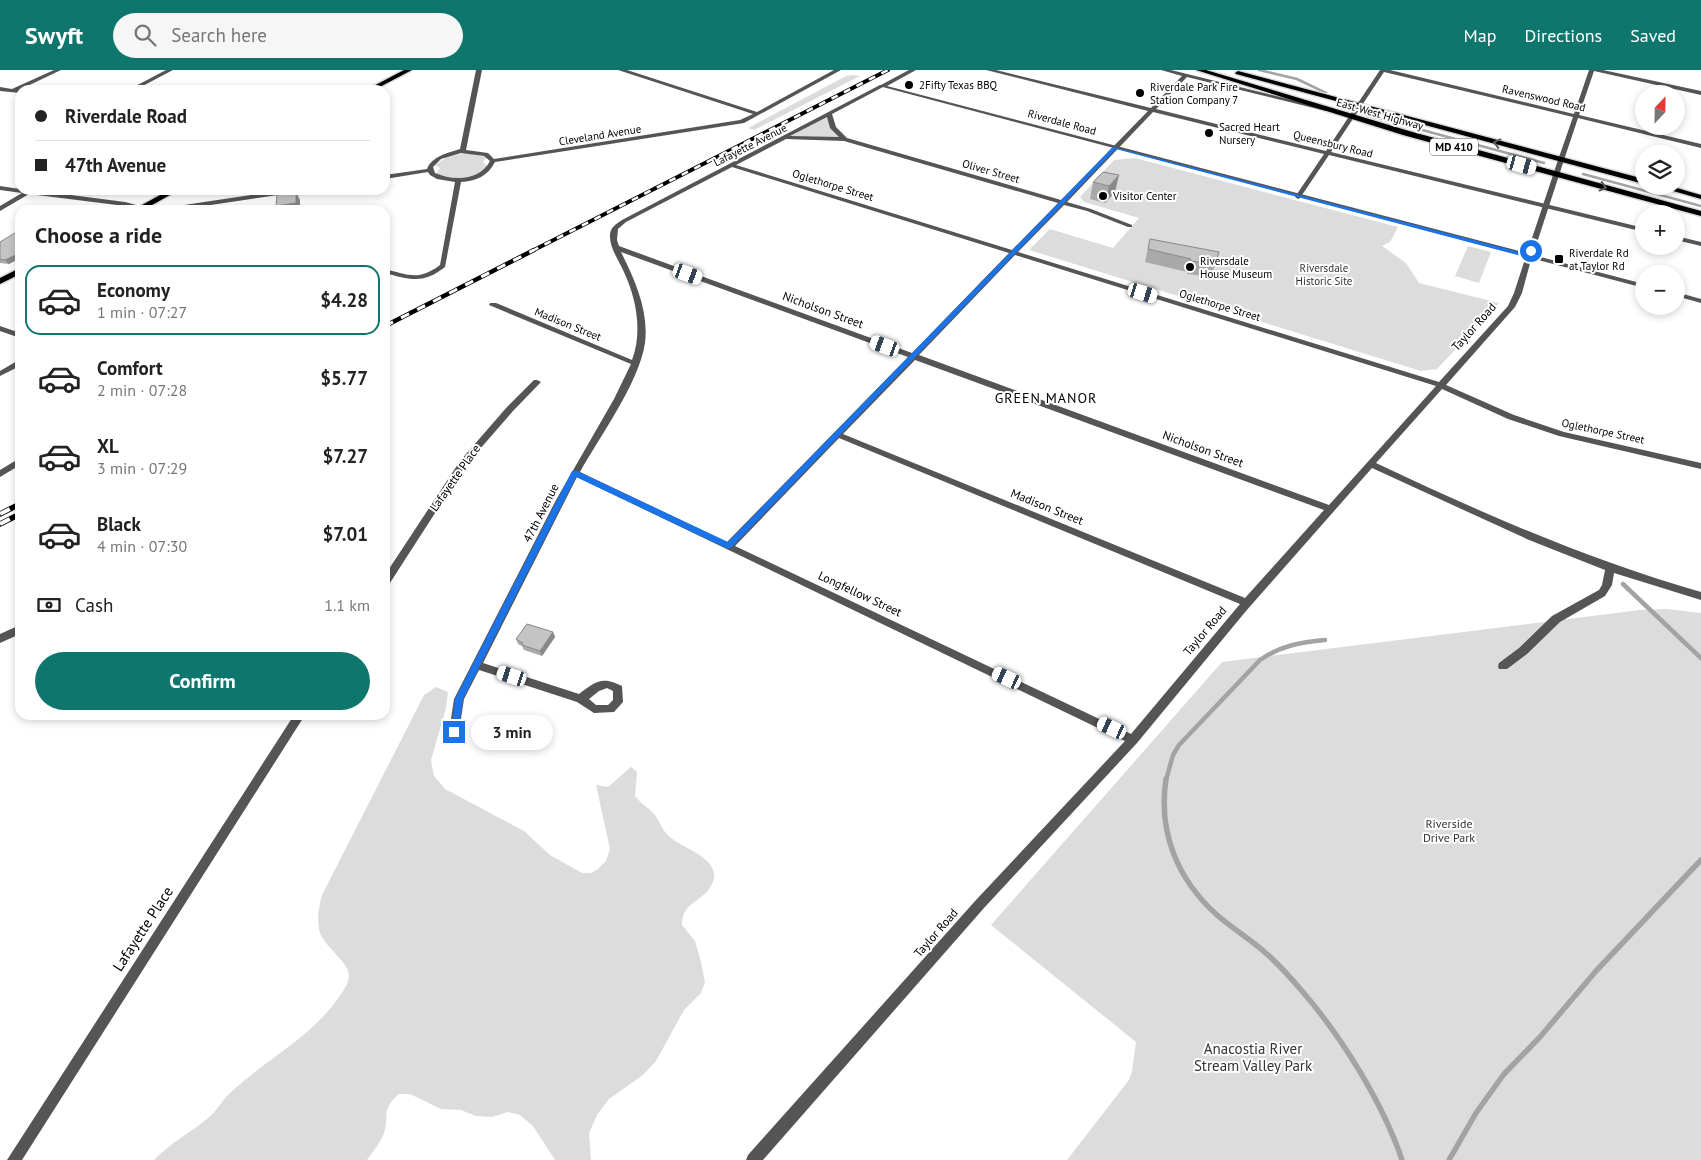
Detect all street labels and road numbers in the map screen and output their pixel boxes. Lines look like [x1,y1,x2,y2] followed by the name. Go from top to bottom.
[1501,82,1587,114] street label: Ravenswood Road
[1335,95,1426,133] street label: East-West Highway
[1026,106,1098,138] street label: Riverdale Road
[711,120,789,169] street label: Lafayette Avenue
[558,122,643,148] street label: Cleveland Avenue
[1292,127,1374,161] street label: Queensbury Road
[1430,138,1478,156] road number: MD 410
[961,156,1022,186] street label: Oliver Street
[791,166,876,204] street label: Oglethorpe Street
[1178,286,1263,324] street label: Oglethorpe Street
[781,288,866,331] street label: Nicholson Street
[1448,300,1499,354] street label: Taylor Road
[533,304,604,344] street label: Madison Street
[1560,415,1646,447] street label: Oglethorpe Street
[1161,427,1246,470] street label: Nicholson Street
[426,441,483,514] street label: Lafayette Place
[519,481,562,545] street label: 47th Avenue
[1009,485,1086,528] street label: Madison Street
[816,568,904,619] street label: Longfellow Street
[1180,603,1230,658] street label: Taylor Road
[108,883,177,975] street label: Lafayette Place
[910,905,961,960] street label: Taylor Road

